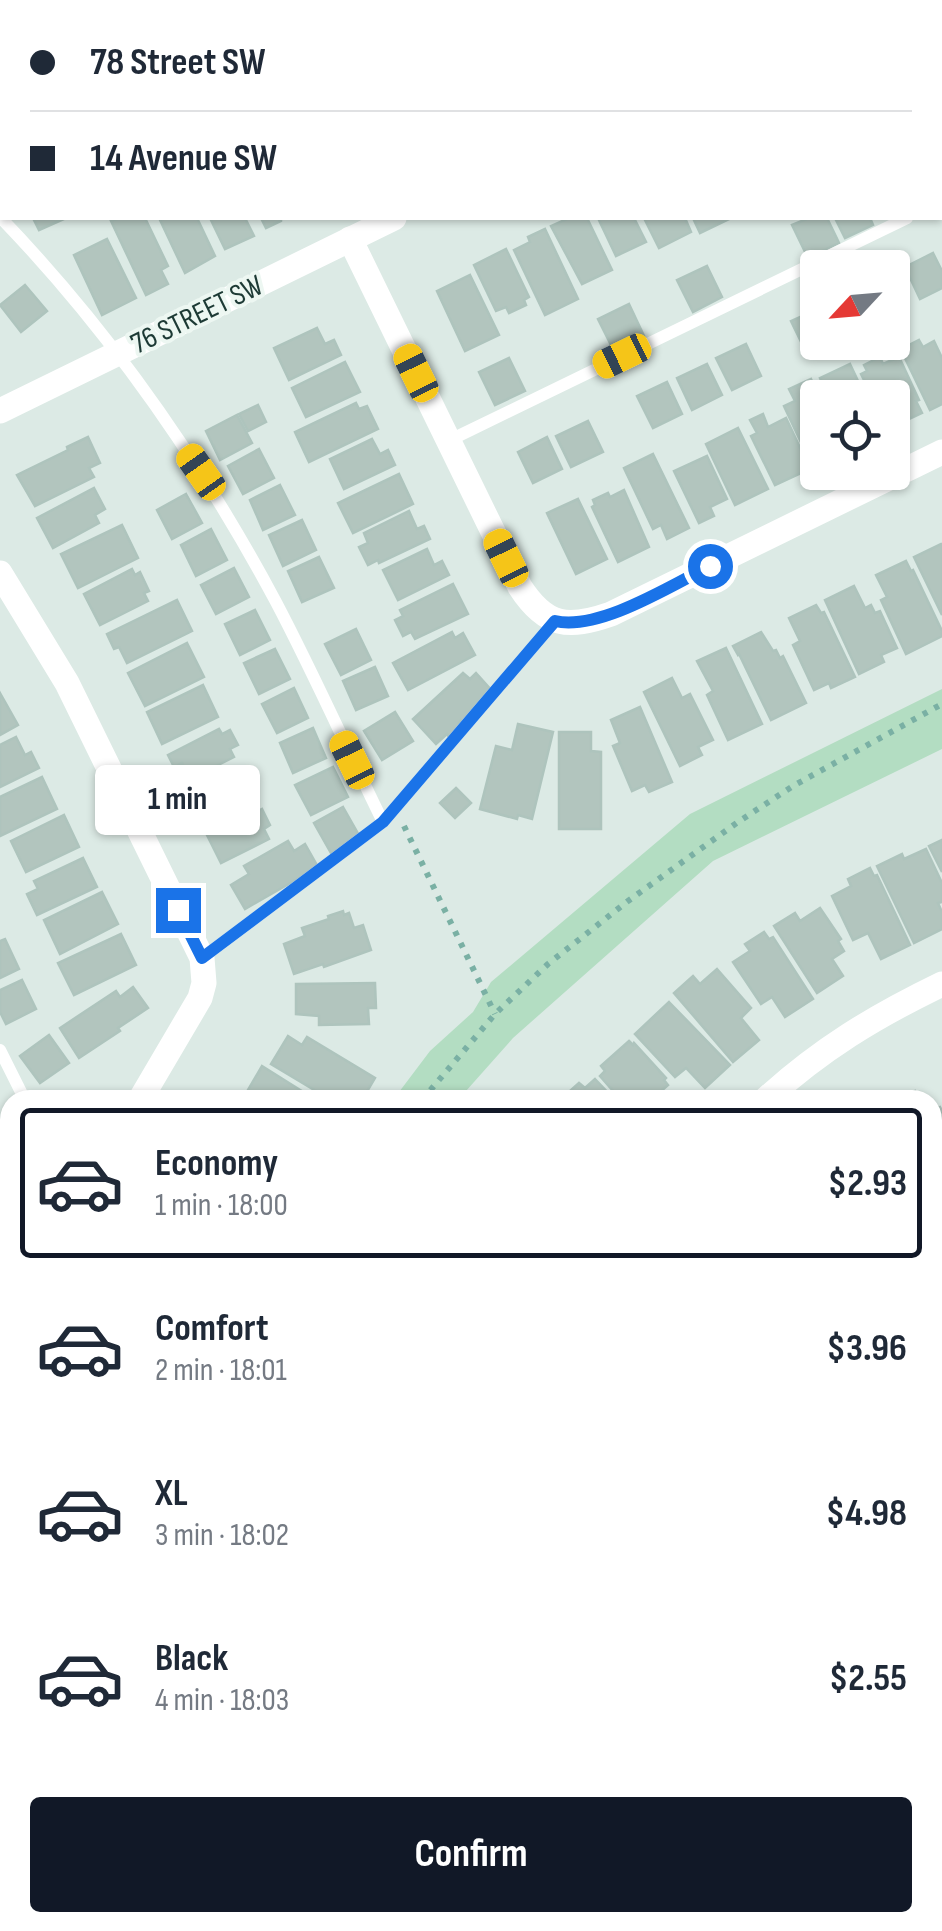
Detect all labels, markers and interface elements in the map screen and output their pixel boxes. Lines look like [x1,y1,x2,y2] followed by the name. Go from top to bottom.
[90,40,266,85] text: 78 Street SW
[90,136,277,181] text: 14 Avenue SW
[800,250,910,360] north arrow
[800,250,910,490] map controls
[125,267,269,362] street label: 76 STREET SW
[588,329,656,383] car
[389,339,443,407] car
[800,380,910,490] button: locate
[172,439,230,505] car
[479,524,533,592] car
[688,544,733,589] route start
[325,726,379,794] car
[96,765,260,835] callout: 1 min
[148,780,207,819] text: 1 min
[156,888,201,933] route end
[35,1138,125,1228] icon: car
[155,1141,278,1186] text: Economy
[828,1161,907,1206] text: $2.93
[155,1186,288,1225] text: 1 min · 18:00
[35,1303,125,1393] icon: car
[155,1306,269,1351] text: Comfort
[827,1326,907,1371] text: $3.96
[155,1351,287,1390] text: 2 min · 18:01
[35,1468,125,1558] icon: car
[155,1471,188,1516] text: XL
[826,1491,907,1536] text: $4.98
[155,1516,289,1555] text: 3 min · 18:02
[35,1633,125,1723] icon: car
[155,1636,228,1681] text: Black
[829,1656,907,1701] text: $2.55
[155,1681,289,1720] text: 4 min · 18:03
[30,1797,912,1912] button: Confirm

